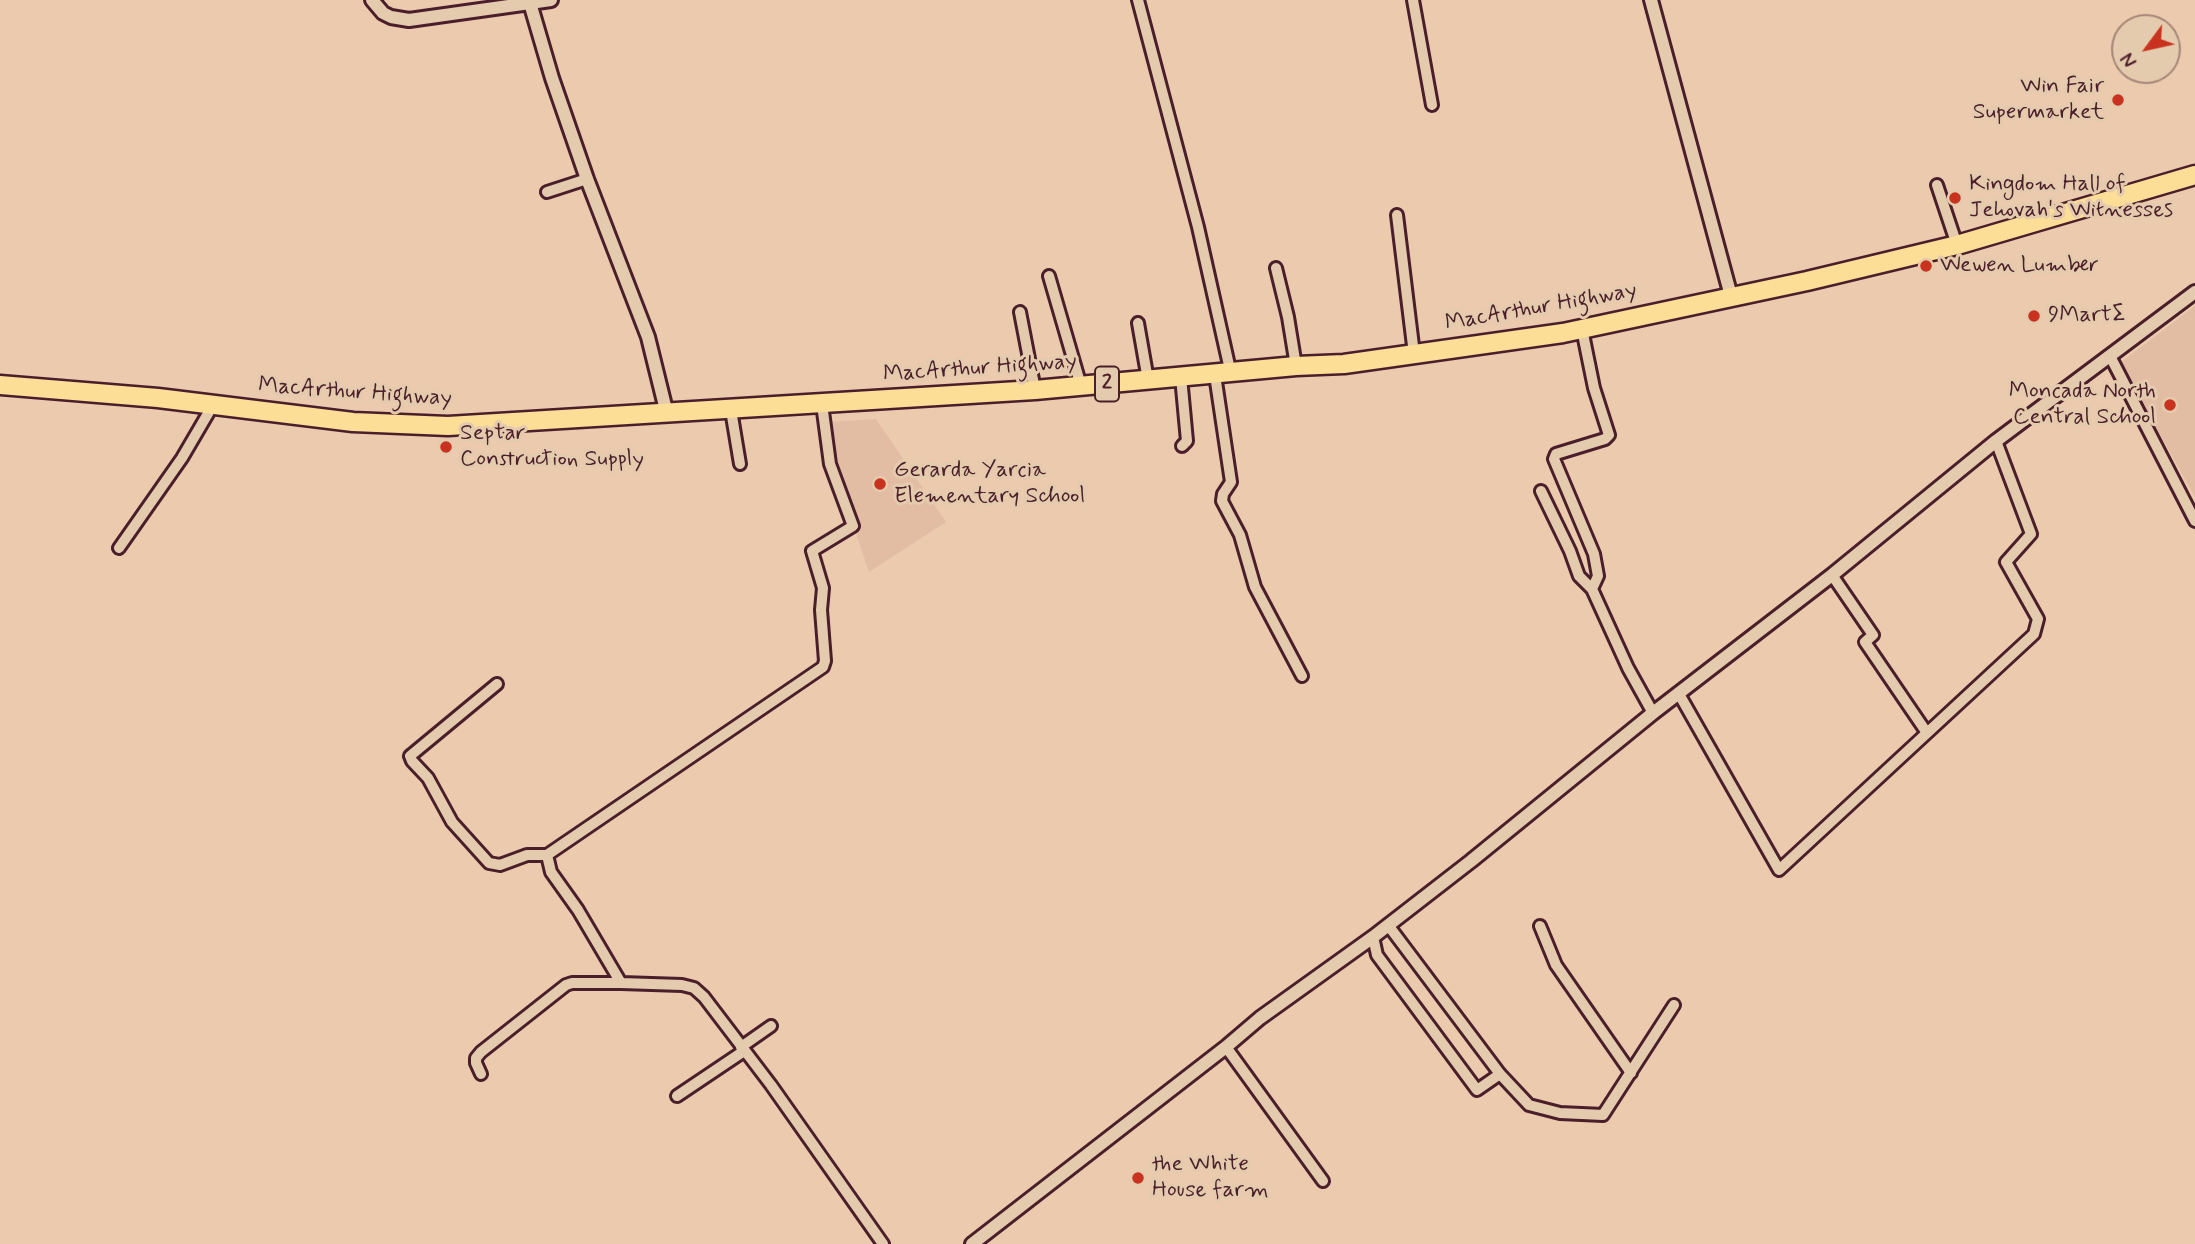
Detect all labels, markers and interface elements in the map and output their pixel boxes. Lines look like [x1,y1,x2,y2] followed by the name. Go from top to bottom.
[2111,14,2181,84] north arrow
[2116,48,2144,72] text: N
[1973,73,2104,127] place label: Win Fair Supermarket
[2110,92,2126,108] marker: Win Fair Supermarket
[1969,171,2173,225] place label: Kingdom Hall of Jehovah's Witnesses
[1947,190,1963,206] marker: Kingdom Hall of Jehovah's Witnesses
[1940,252,2099,280] place label: Wewen Lumber
[1918,258,1934,274] marker: Wewen Lumber
[1443,278,1639,338] street label: MacArthur Highway
[2048,302,2126,330] place label: 9Mart∑
[2026,308,2042,324] marker: 9Mart∑
[882,348,1078,390] street label: MacArthur Highway
[1095,366,1119,402] road number: 2
[257,372,453,414] street label: MacArthur Highway
[2009,378,2156,432] place label: Moncada North Central School
[2162,397,2178,413] marker: Moncada North Central School
[460,420,644,474] place label: Septar Construction Supply
[438,439,454,455] marker: Septar Construction Supply
[894,457,1085,511] place label: Gerarda Yarcia Elementary School
[872,476,888,492] marker: Gerarda Yarcia Elementary School
[1152,1151,1269,1205] place label: the White House farm
[1130,1170,1146,1186] marker: the White House farm

